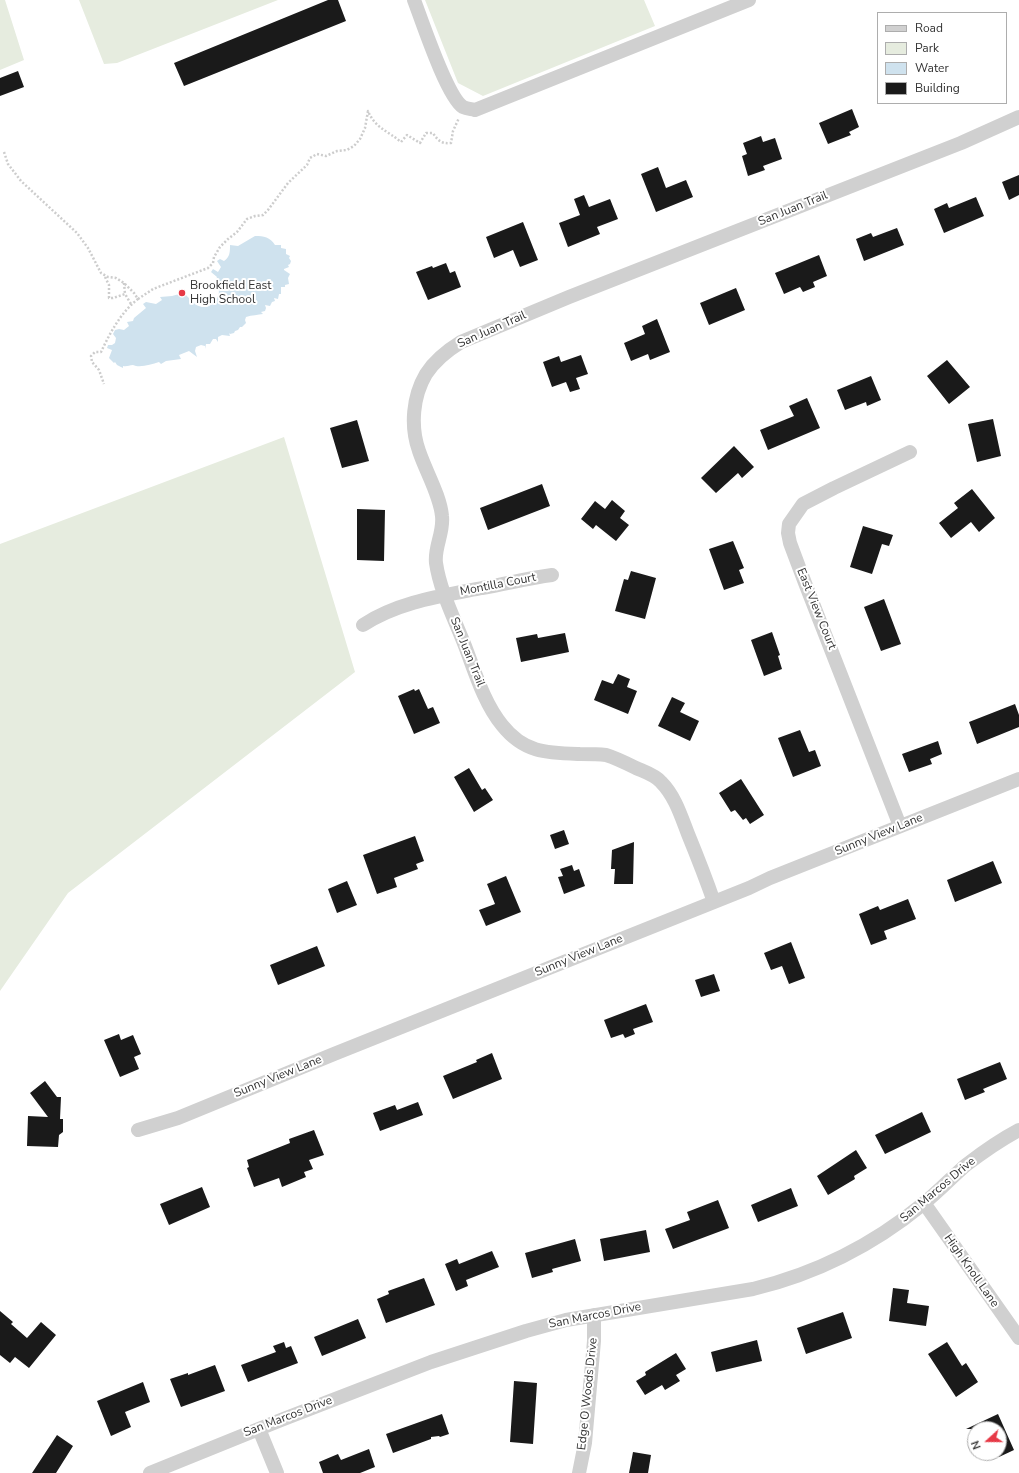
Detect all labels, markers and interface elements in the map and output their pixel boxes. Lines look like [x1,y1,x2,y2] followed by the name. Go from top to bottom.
[877,12,1007,104] legend
[915,20,943,36] text: Road
[915,40,939,56] text: Park
[915,60,949,76] text: Water
[915,80,960,96] text: Building
[756,189,830,229] street label: San Juan Trail
[190,279,272,307] place label: Brookfield East High School
[177,288,187,298] marker: Brookfield East High School
[455,308,529,352] street label: San Juan Trail
[793,566,839,652] street label: East View Court
[459,571,537,599] street label: Montilla Court
[447,615,487,689] street label: San Juan Trail
[833,811,925,859] street label: Sunny View Lane
[533,932,625,980] street label: Sunny View Lane
[232,1053,324,1101] street label: Sunny View Lane
[897,1154,979,1226] street label: San Marcos Drive
[940,1232,1002,1310] street label: High Knoll Lane
[548,1300,642,1332] street label: San Marcos Drive
[575,1337,601,1451] street label: Edge O Woods Drive
[242,1393,334,1441] street label: San Marcos Drive
[967,1421,1007,1461] north arrow
[968,1439,985,1452] text: N

